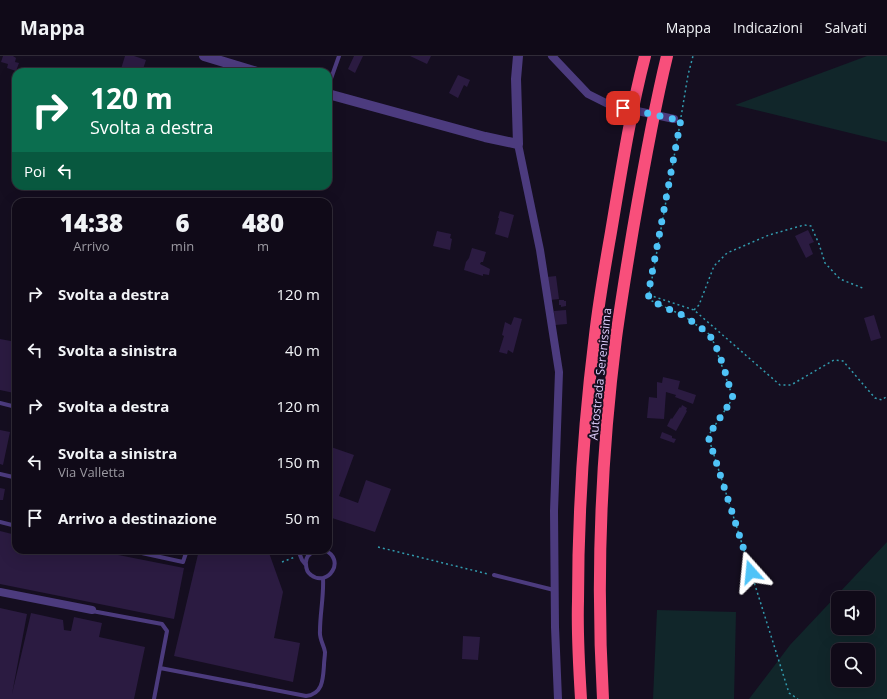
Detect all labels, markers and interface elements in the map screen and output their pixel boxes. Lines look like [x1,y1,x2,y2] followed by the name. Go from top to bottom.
[20,15,85,41] text: Mappa
[666,18,711,37] text: Mappa
[733,18,803,37] text: Indicazioni
[825,18,867,37] text: Salvati
[90,79,173,117] text: 120 m
[24,84,76,136] icon: right
[606,91,640,125] pin
[612,97,634,119] icon: arrive
[90,115,213,139] text: Svolta a destra
[54,160,76,182] icon: left
[24,161,46,181] text: Poi
[60,206,123,239] text: 14:38
[175,206,190,239] text: 6
[242,206,284,239] text: 480
[73,237,110,255] text: Arrivo
[171,237,194,255] text: min
[257,237,269,255] text: m
[24,283,46,305] icon: right
[58,284,169,304] text: Svolta a destra
[276,284,320,304] text: 120 m
[585,307,615,441] street label: Autostrada Serenissima
[24,339,46,361] icon: left
[58,340,177,360] text: Svolta a sinistra
[285,340,320,360] text: 40 m
[24,395,46,417] icon: right
[58,396,169,416] text: Svolta a destra
[276,396,320,416] text: 120 m
[58,443,177,463] text: Svolta a sinistra
[24,451,46,473] icon: left
[276,452,320,472] text: 150 m
[58,463,125,481] text: Via Valletta
[24,507,46,529] icon: arrive
[58,508,217,528] text: Arrivo a destinazione
[285,508,320,528] text: 50 m
[730,551,772,593] position arrow
[831,591,875,687] map controls
[831,591,875,635] button: sound
[831,643,875,687] button: search

